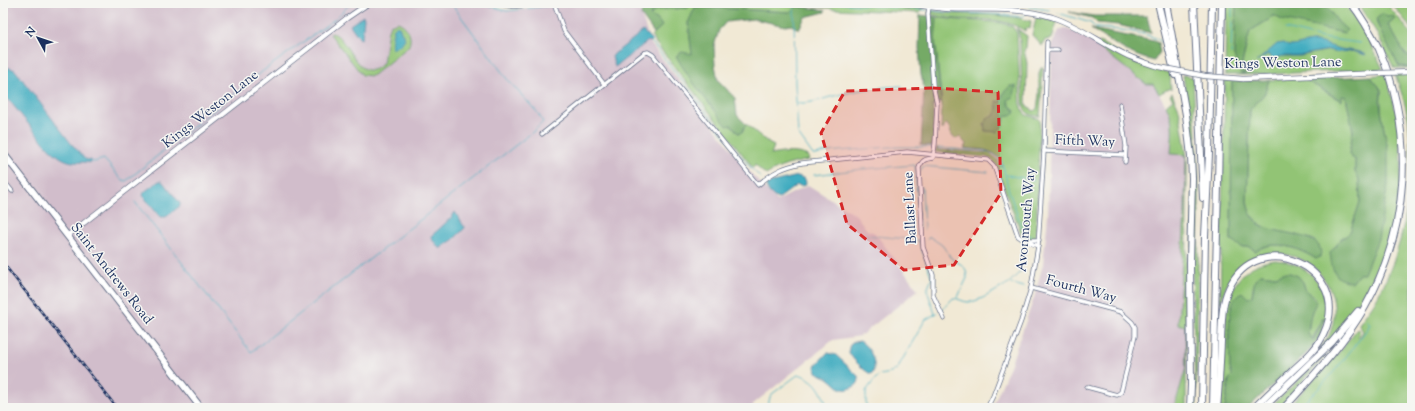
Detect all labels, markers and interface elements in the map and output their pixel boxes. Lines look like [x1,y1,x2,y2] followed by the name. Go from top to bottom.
[18,18,58,58] north arrow
[22,24,40,41] text: N
[1224,53,1342,75] street label: Kings Weston Lane
[159,66,263,154] street label: Kings Weston Lane
[1055,131,1116,153] street label: Fifth Way
[1012,167,1042,273] street label: Avonmouth Way
[899,171,923,245] street label: Ballast Lane
[65,219,157,329] street label: Saint Andrews Road
[1043,271,1119,309] street label: Fourth Way

